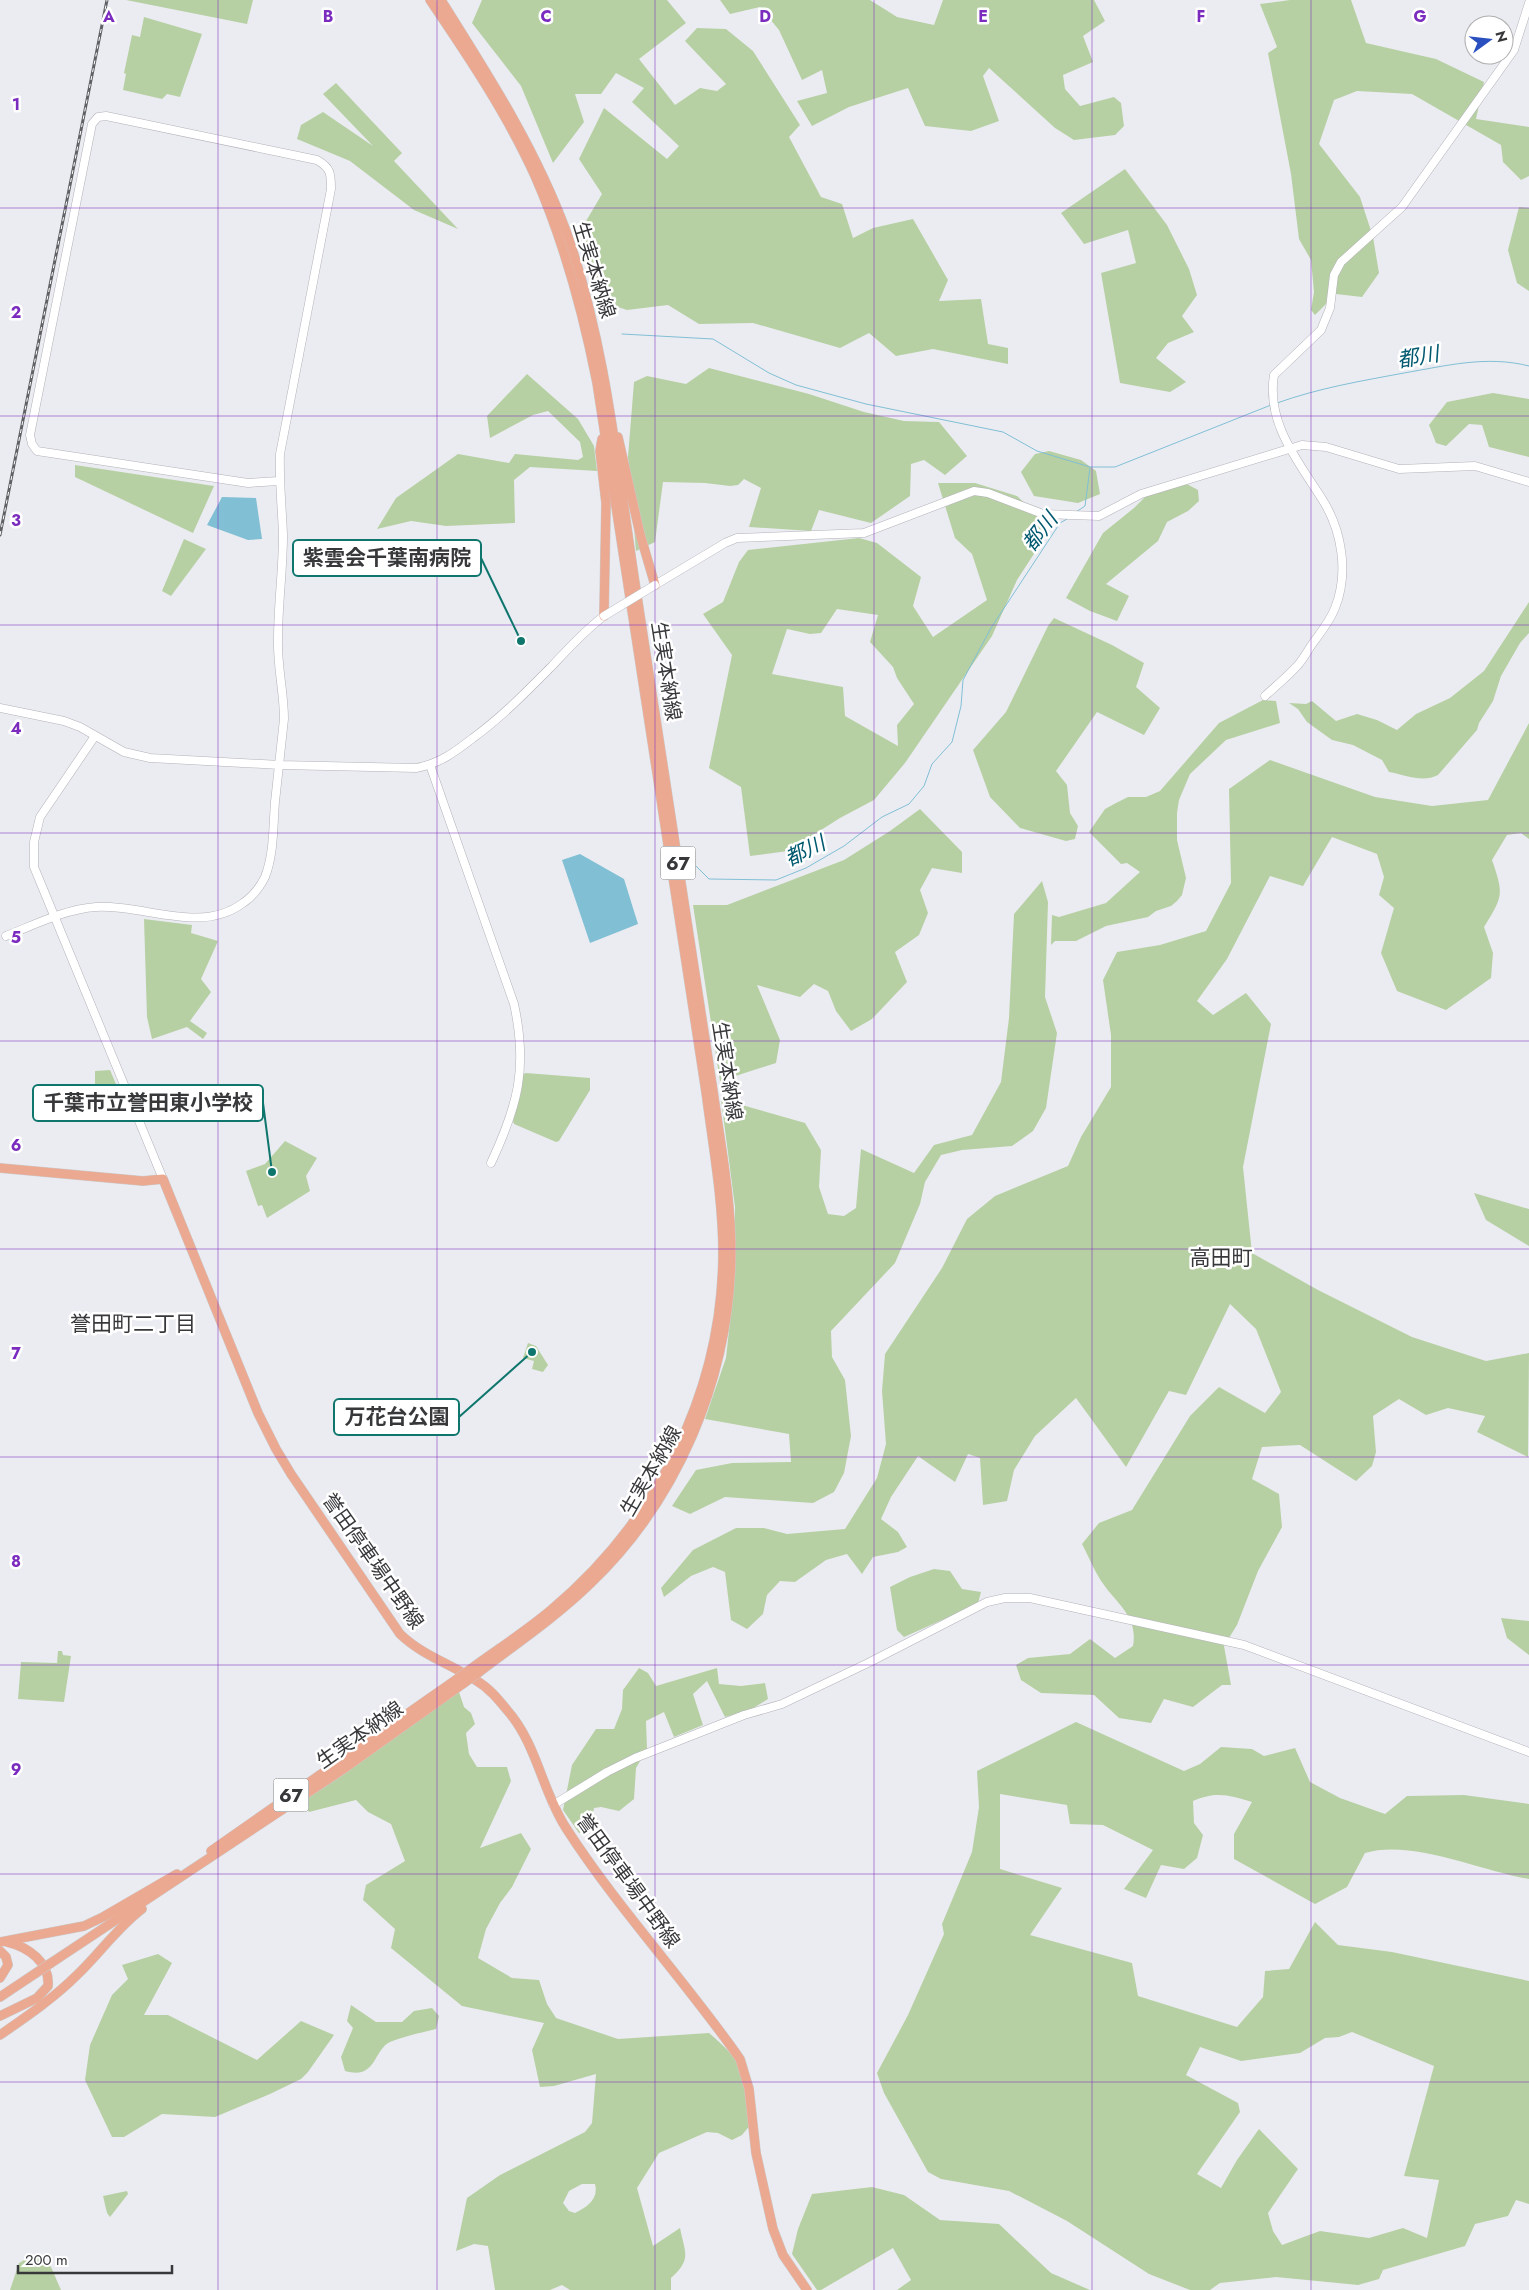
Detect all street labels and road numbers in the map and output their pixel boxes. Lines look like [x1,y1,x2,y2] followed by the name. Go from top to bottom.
[566,218,622,322] street label: 生実本納線
[644,619,688,723] street label: 生実本納線
[660,846,696,880] road number: 67
[705,1019,749,1123] street label: 生実本納線
[613,1420,689,1522] street label: 生実本納線
[315,1487,431,1635] street label: 誉田停車場中野線
[311,1694,409,1776] street label: 生実本納線
[274,1778,308,1812] road number: 67
[569,1808,687,1954] street label: 誉田停車場中野線

